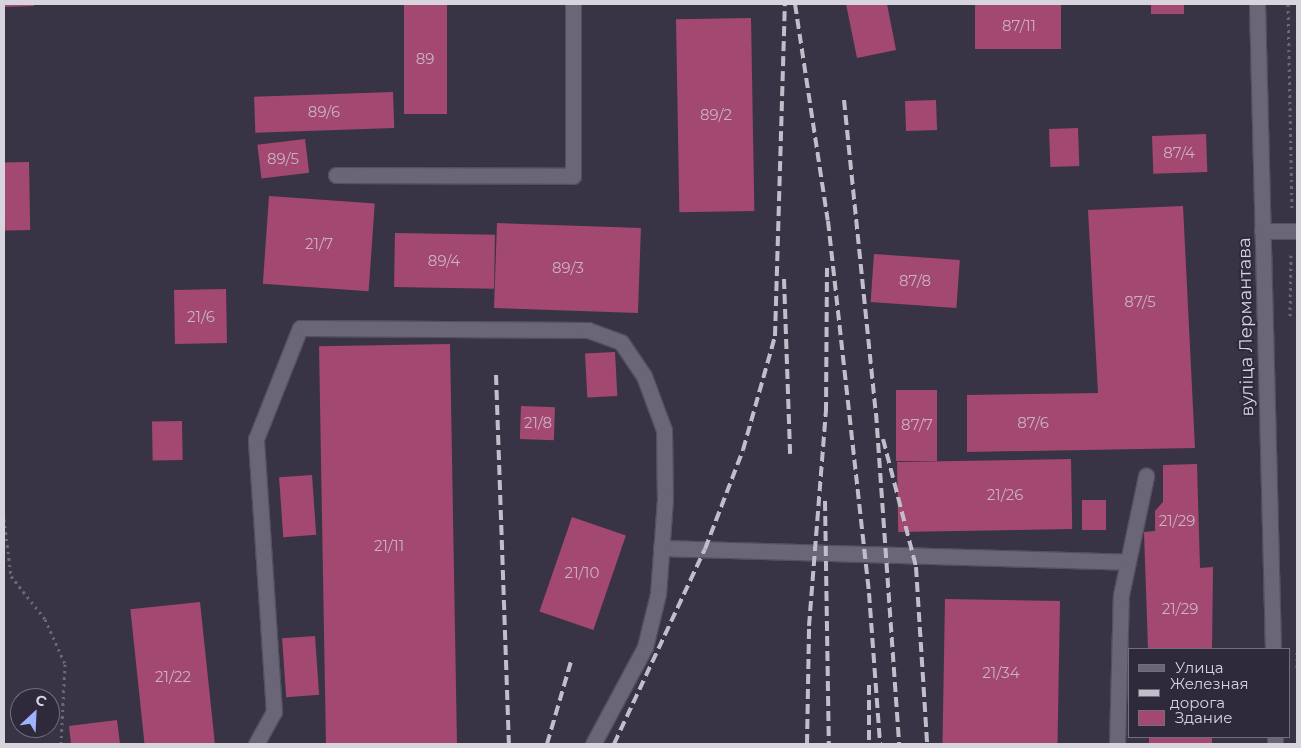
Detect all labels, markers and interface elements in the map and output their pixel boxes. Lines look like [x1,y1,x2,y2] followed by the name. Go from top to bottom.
[1002,17,1036,35] house number: 87/11
[416,50,434,68] house number: 89
[308,103,340,121] house number: 89/6
[700,106,732,124] house number: 89/2
[1163,144,1195,162] house number: 87/4
[267,150,299,168] house number: 89/5
[305,235,333,253] house number: 21/7
[1234,237,1258,417] street label: вуліца Лермантава
[428,252,460,270] house number: 89/4
[552,259,584,277] house number: 89/3
[899,272,931,290] house number: 87/8
[1124,293,1156,311] house number: 87/5
[187,308,215,326] house number: 21/6
[524,414,552,432] house number: 21/8
[1017,414,1049,432] house number: 87/6
[901,416,933,434] house number: 87/7
[987,486,1023,504] house number: 21/26
[1159,512,1195,530] house number: 21/29
[374,537,404,555] house number: 21/11
[565,564,599,582] house number: 21/10
[1162,600,1198,618] house number: 21/29
[1128,648,1291,738] legend
[1175,658,1223,677] text: Улица
[982,664,1020,682] house number: 21/34
[155,668,191,686] house number: 21/22
[1170,674,1249,712] text: Железная дорога
[10,688,60,738] north arrow
[32,690,49,711] text: С
[1175,708,1233,727] text: Здание

